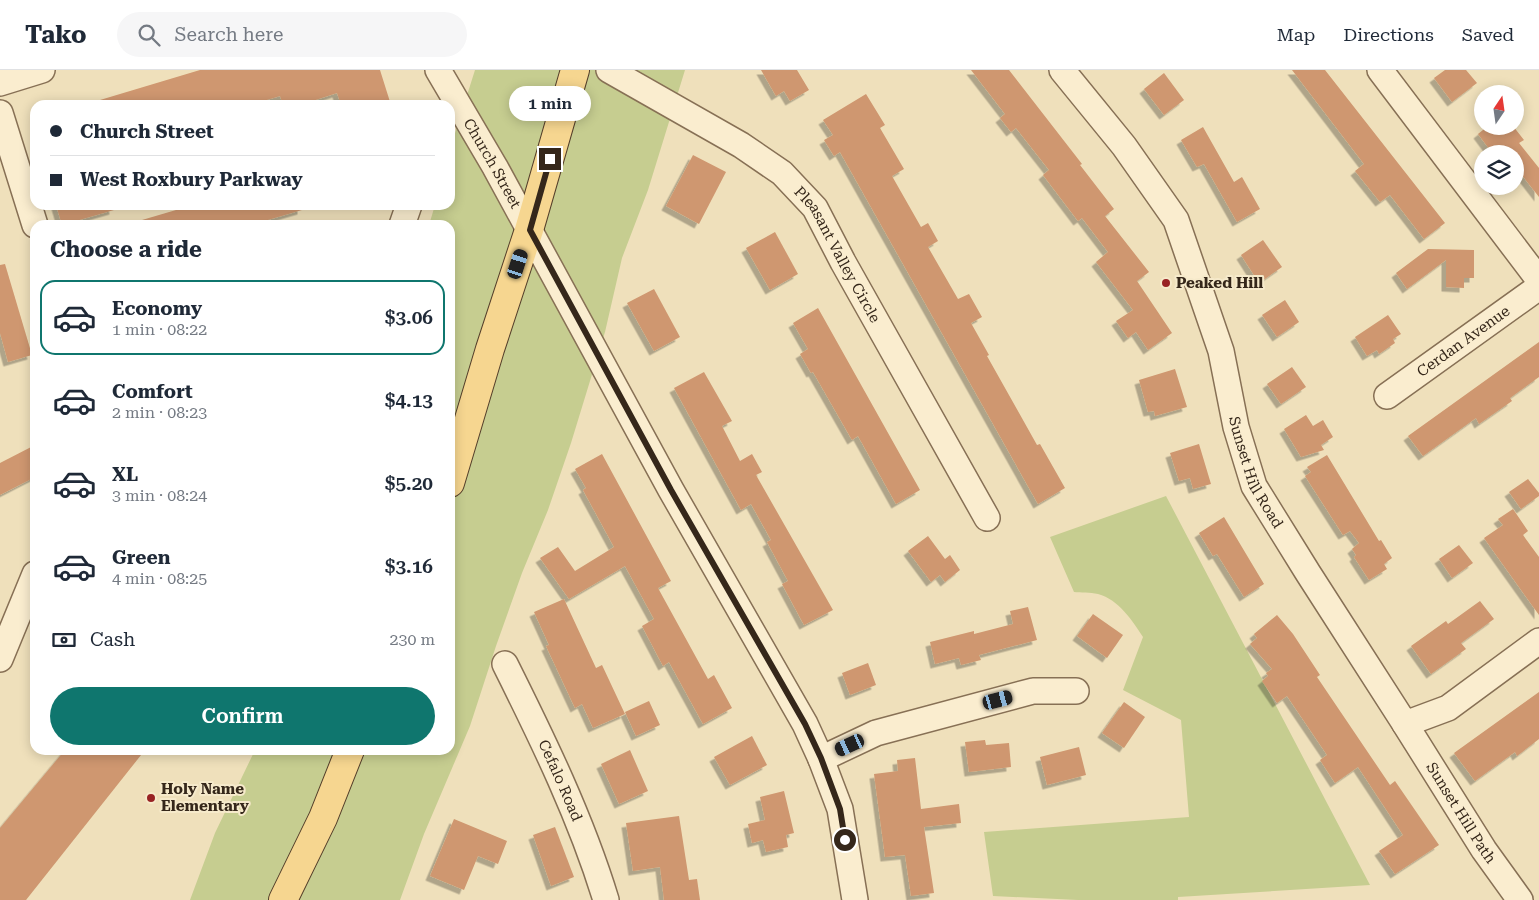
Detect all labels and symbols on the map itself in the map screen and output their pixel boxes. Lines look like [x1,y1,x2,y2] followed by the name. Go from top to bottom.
[1474,85,1524,135] north arrow
[509,87,591,122] callout: 1 min
[459,115,525,212] street label: Church Street
[539,148,561,170] route end
[790,183,884,326] street label: Pleasant Valley Circle
[506,247,529,281] car
[1176,274,1263,292] place label: Peaked Hill
[1160,277,1172,289] marker: Peaked Hill
[1413,302,1513,381] street label: Cerdan Avenue
[1225,415,1287,532] street label: Sunset Hill Road
[981,689,1014,711] car
[833,732,866,758] car
[534,737,586,824] street label: Cefalo Road
[1422,759,1500,867] street label: Sunset Hill Path
[161,780,249,815] place label: Holy Name Elementary
[145,792,157,804] marker: Holy Name Elementary
[834,829,856,851] route start

